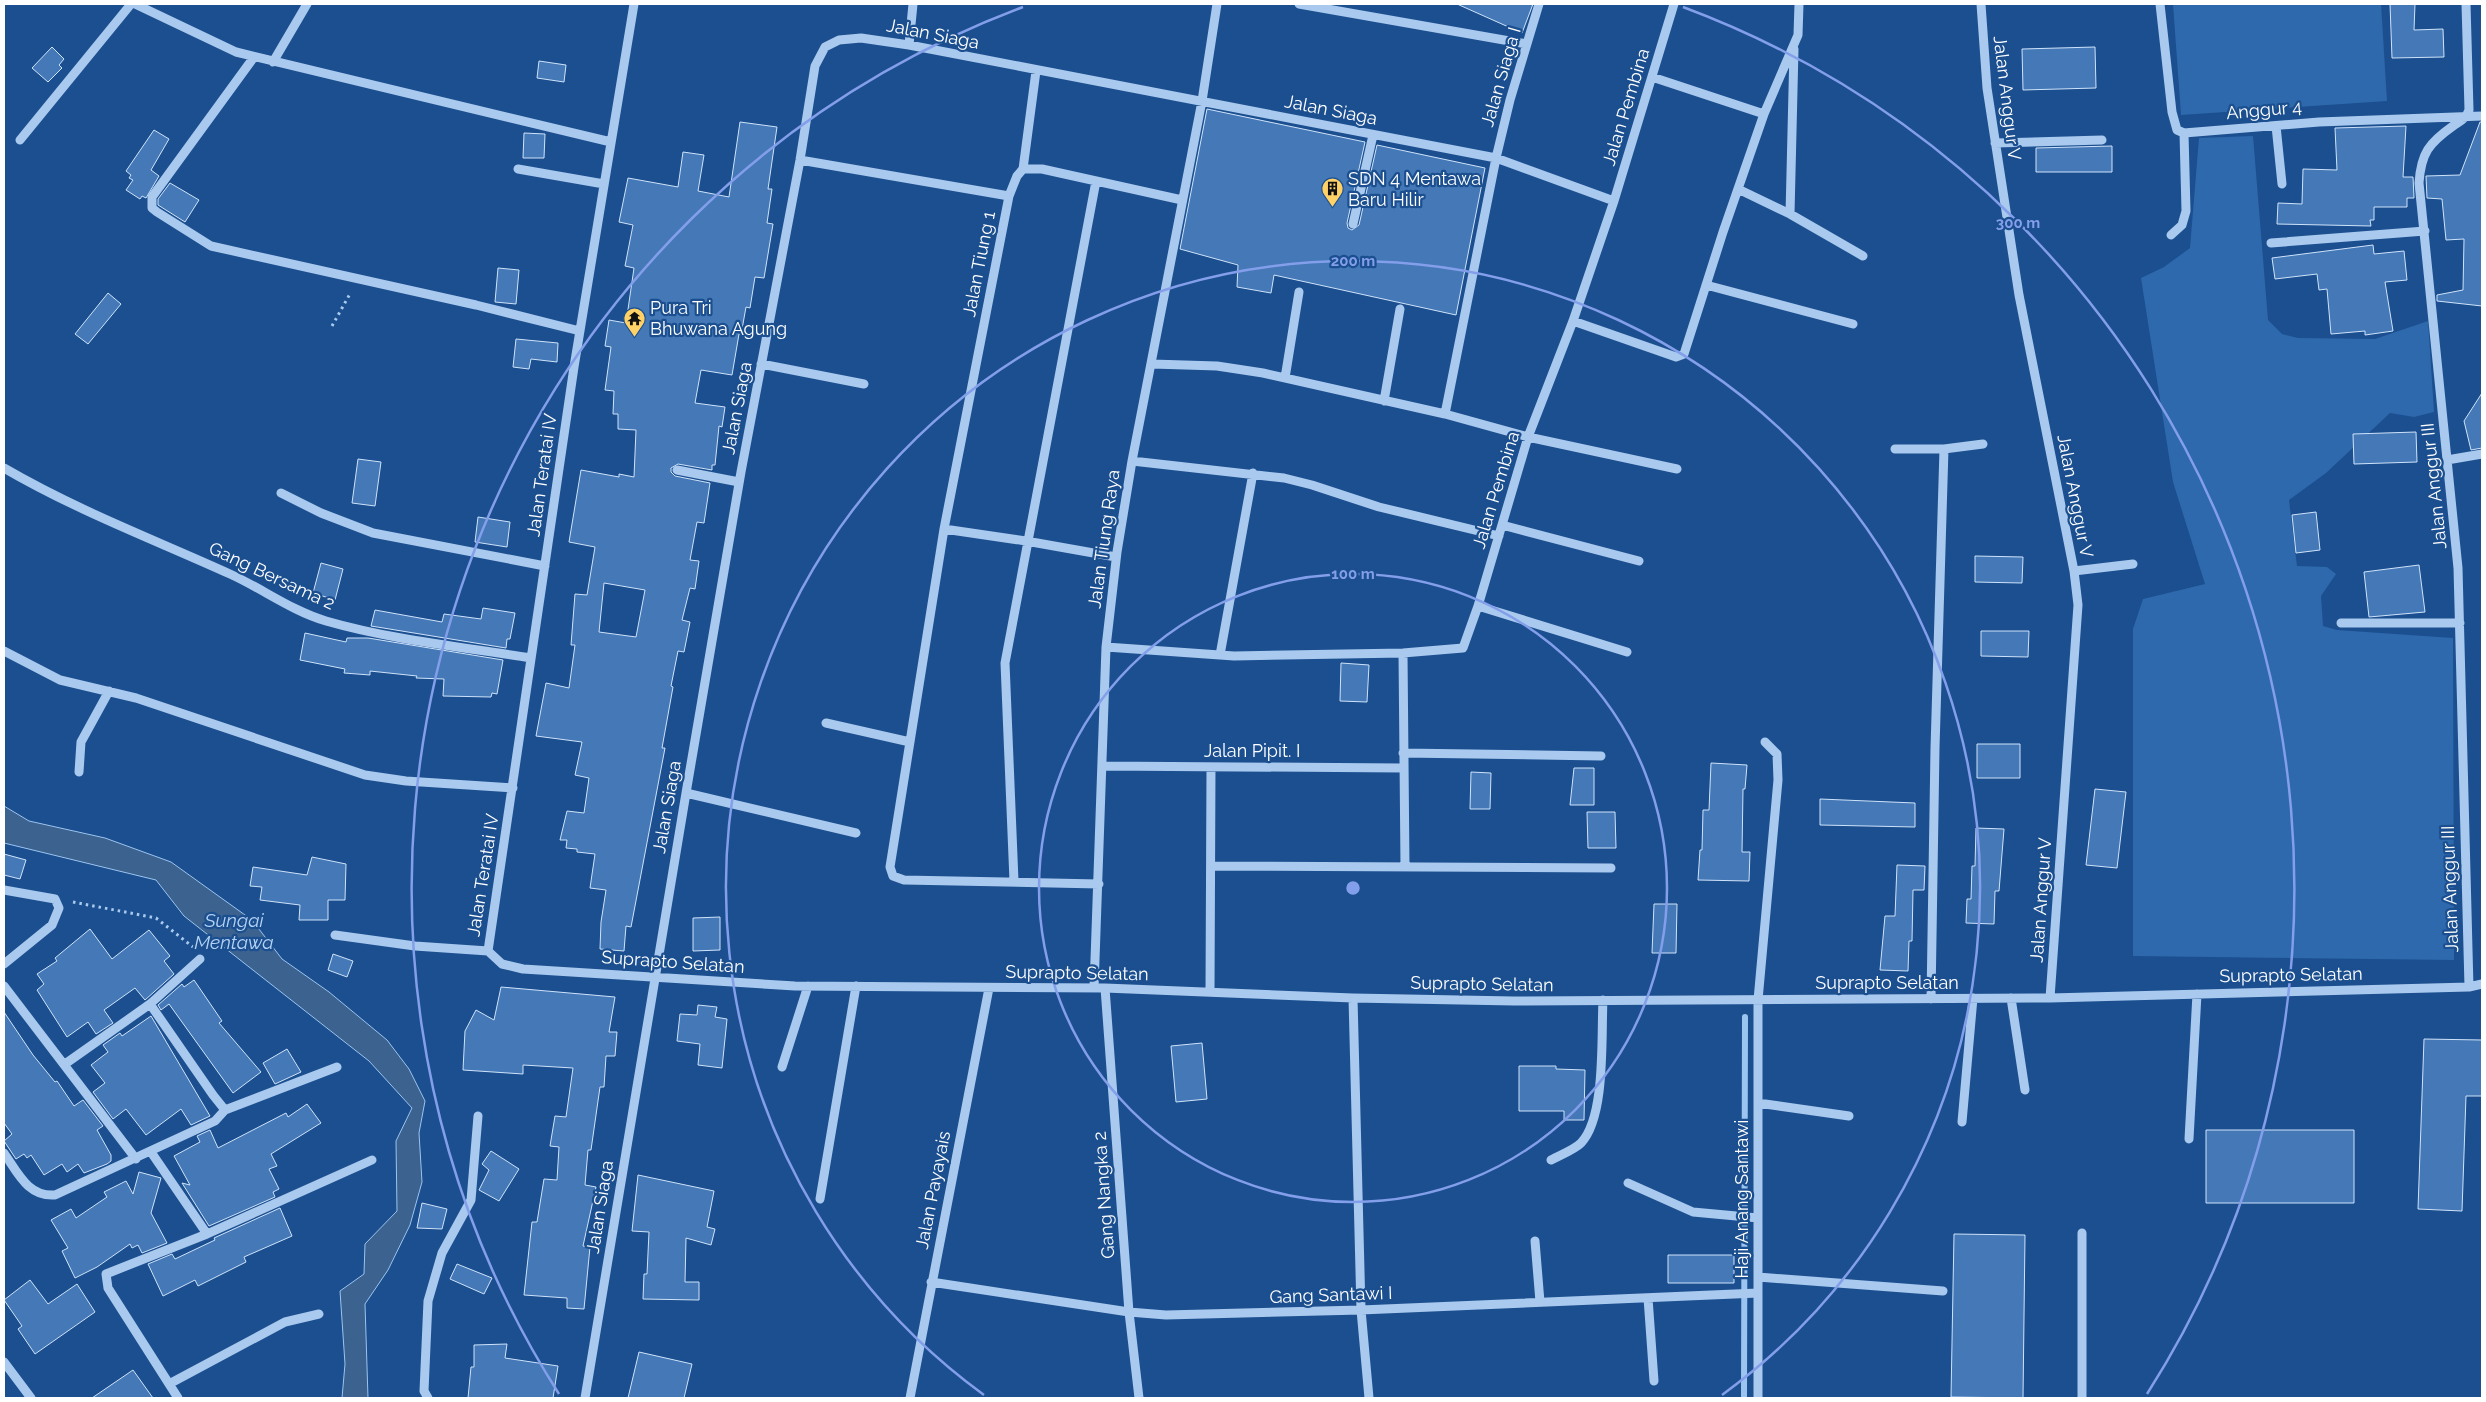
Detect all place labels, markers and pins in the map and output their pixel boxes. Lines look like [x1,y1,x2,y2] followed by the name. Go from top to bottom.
[1348,168,1481,210] place label: SDN 4 Mentawa Baru Hilir
[1320,177,1344,208] building icon: SDN 4 Mentawa Baru Hilir
[650,297,787,339] place label: Pura Tri Bhuwana Agung
[622,306,646,337] temple icon: Pura Tri Bhuwana Agung
[1344,879,1362,897] centre of rings

